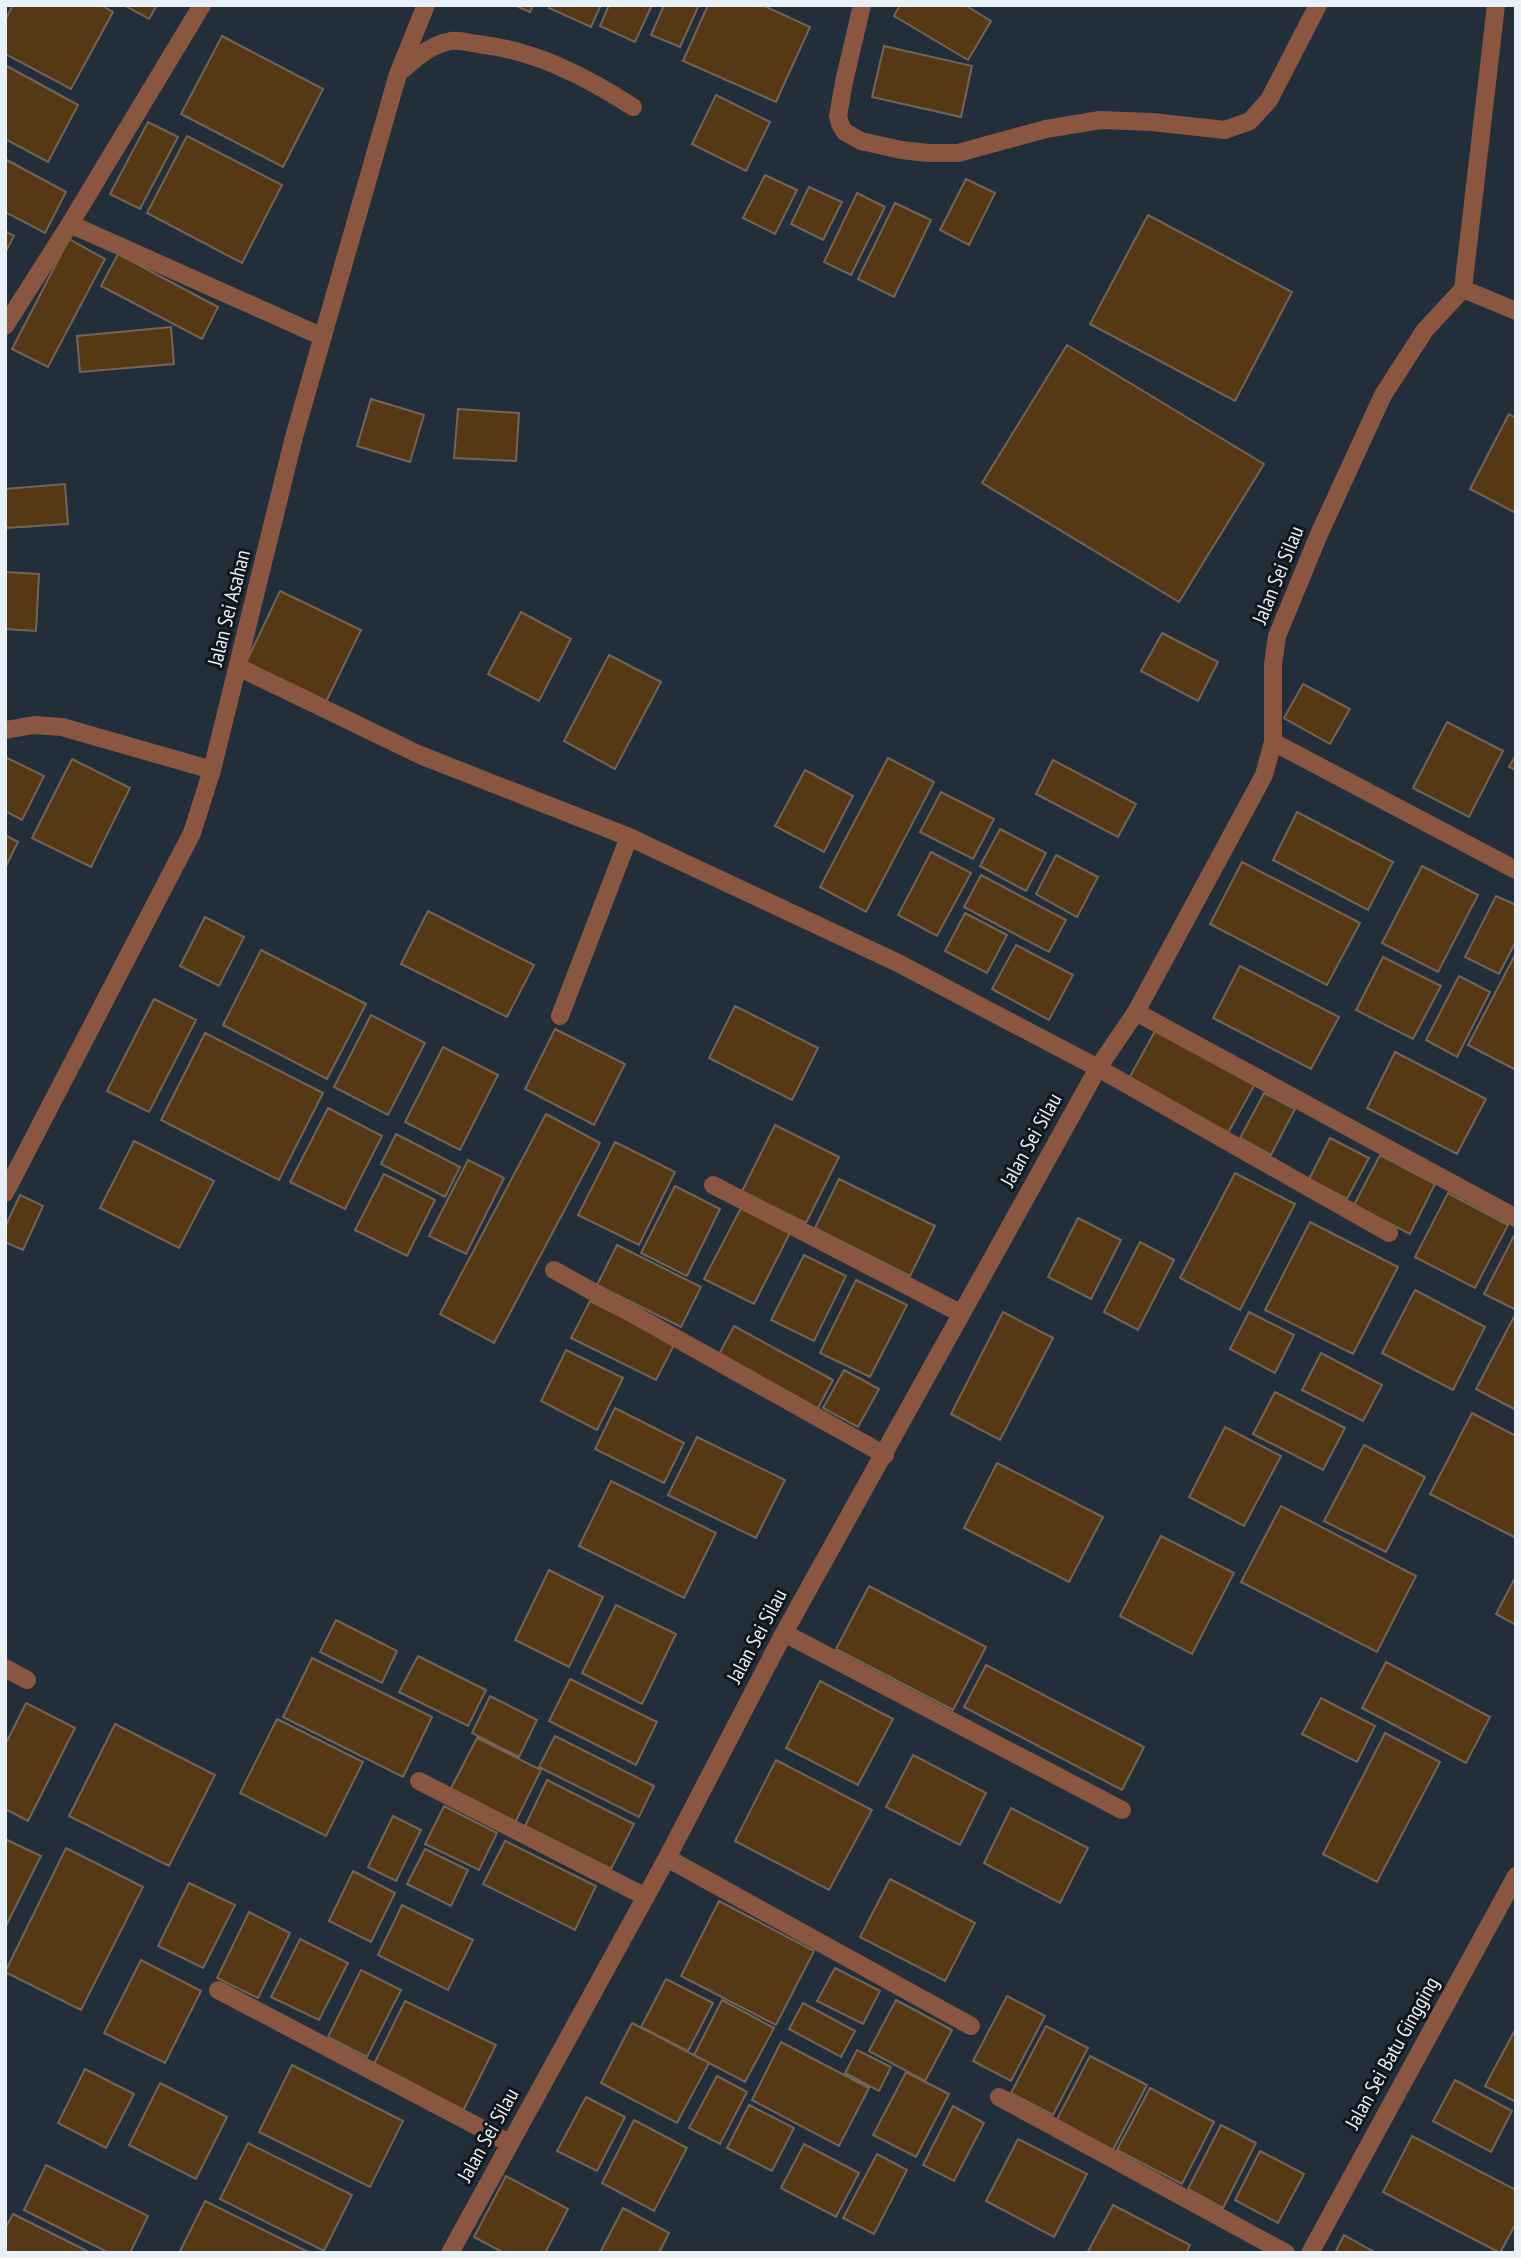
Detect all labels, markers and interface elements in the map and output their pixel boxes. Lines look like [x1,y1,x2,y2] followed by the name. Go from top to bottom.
[1245,522,1309,629] street label: Jalan Sei Silau
[201,547,256,670] street label: Jalan Sei Asahan
[993,1088,1067,1192] street label: Jalan Sei Silau
[720,1584,793,1688] street label: Jalan Sei Silau
[1338,1972,1445,2134] street label: Jalan Sei Batu Gingging
[450,2083,524,2187] street label: Jalan Sei Silau

